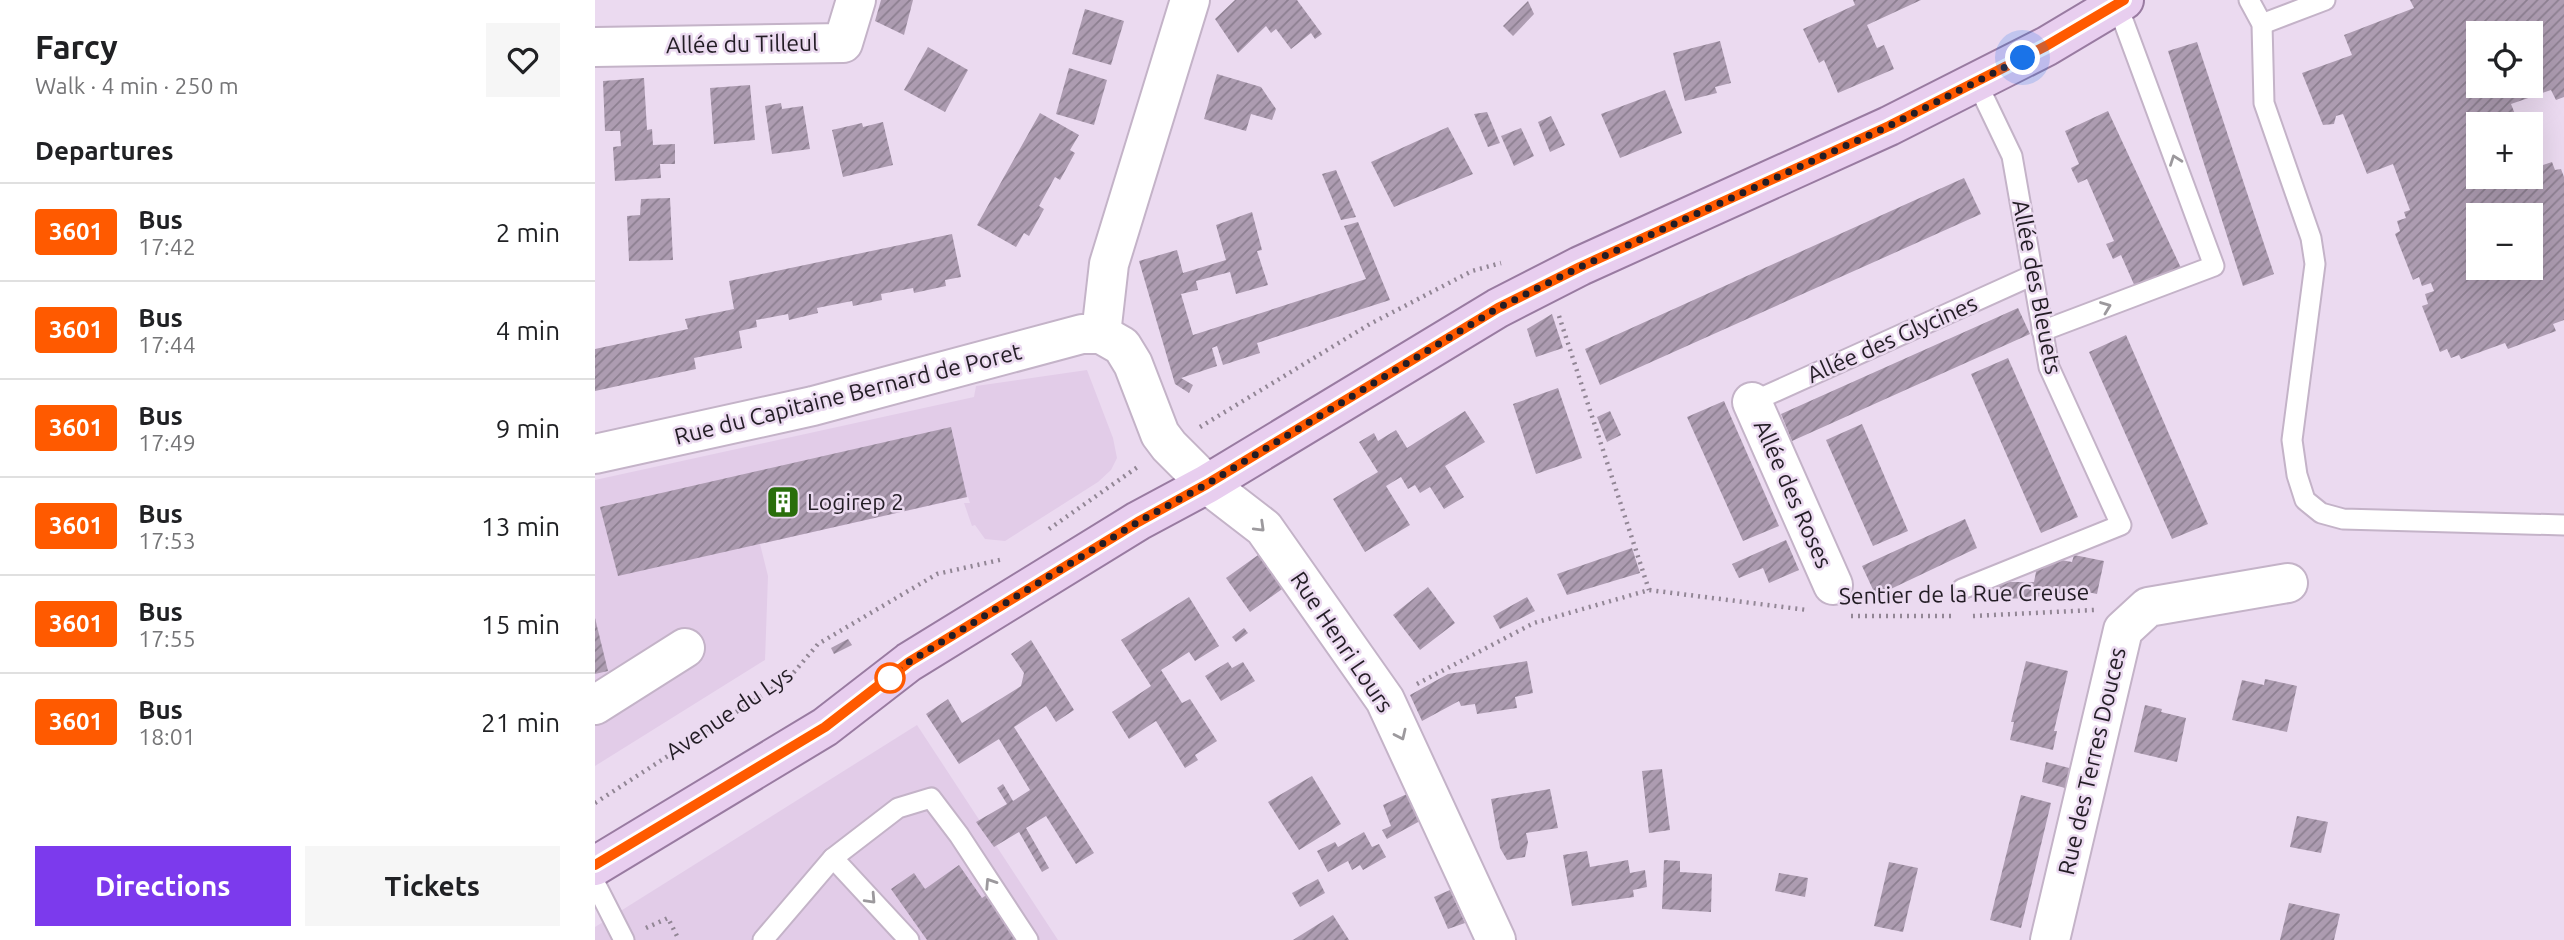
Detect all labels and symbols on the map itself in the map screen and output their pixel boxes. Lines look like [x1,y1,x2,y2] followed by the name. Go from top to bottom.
[666,30,818,57] street label: Allée du Tilleul
[2005,40,2040,75] your location
[2170,155,2184,167] one-way arrow
[2008,198,2067,376] street label: Allée des Bleuets
[1803,290,1981,387] street label: Allée des Glycines
[2099,301,2111,315] one-way arrow
[672,338,1024,449] street label: Rue du Capitaine Bernard de Poret
[1750,416,1837,572] street label: Allée des Roses
[764,483,802,521] building icon: Logirep 2
[807,489,904,514] place label: Logirep 2
[1252,518,1265,531] one-way arrow
[1286,567,1399,717] street label: Rue Henri Lours
[1839,579,2089,608] street label: Sentier de la Rue Creuse
[2053,645,2130,877] street label: Rue des Terres Douces
[661,661,797,764] street label: Avenue du Lys
[875,663,905,693] unlabelled marker
[1393,727,1407,740] one-way arrow
[986,878,999,891] one-way arrow
[863,891,875,904] one-way arrow

